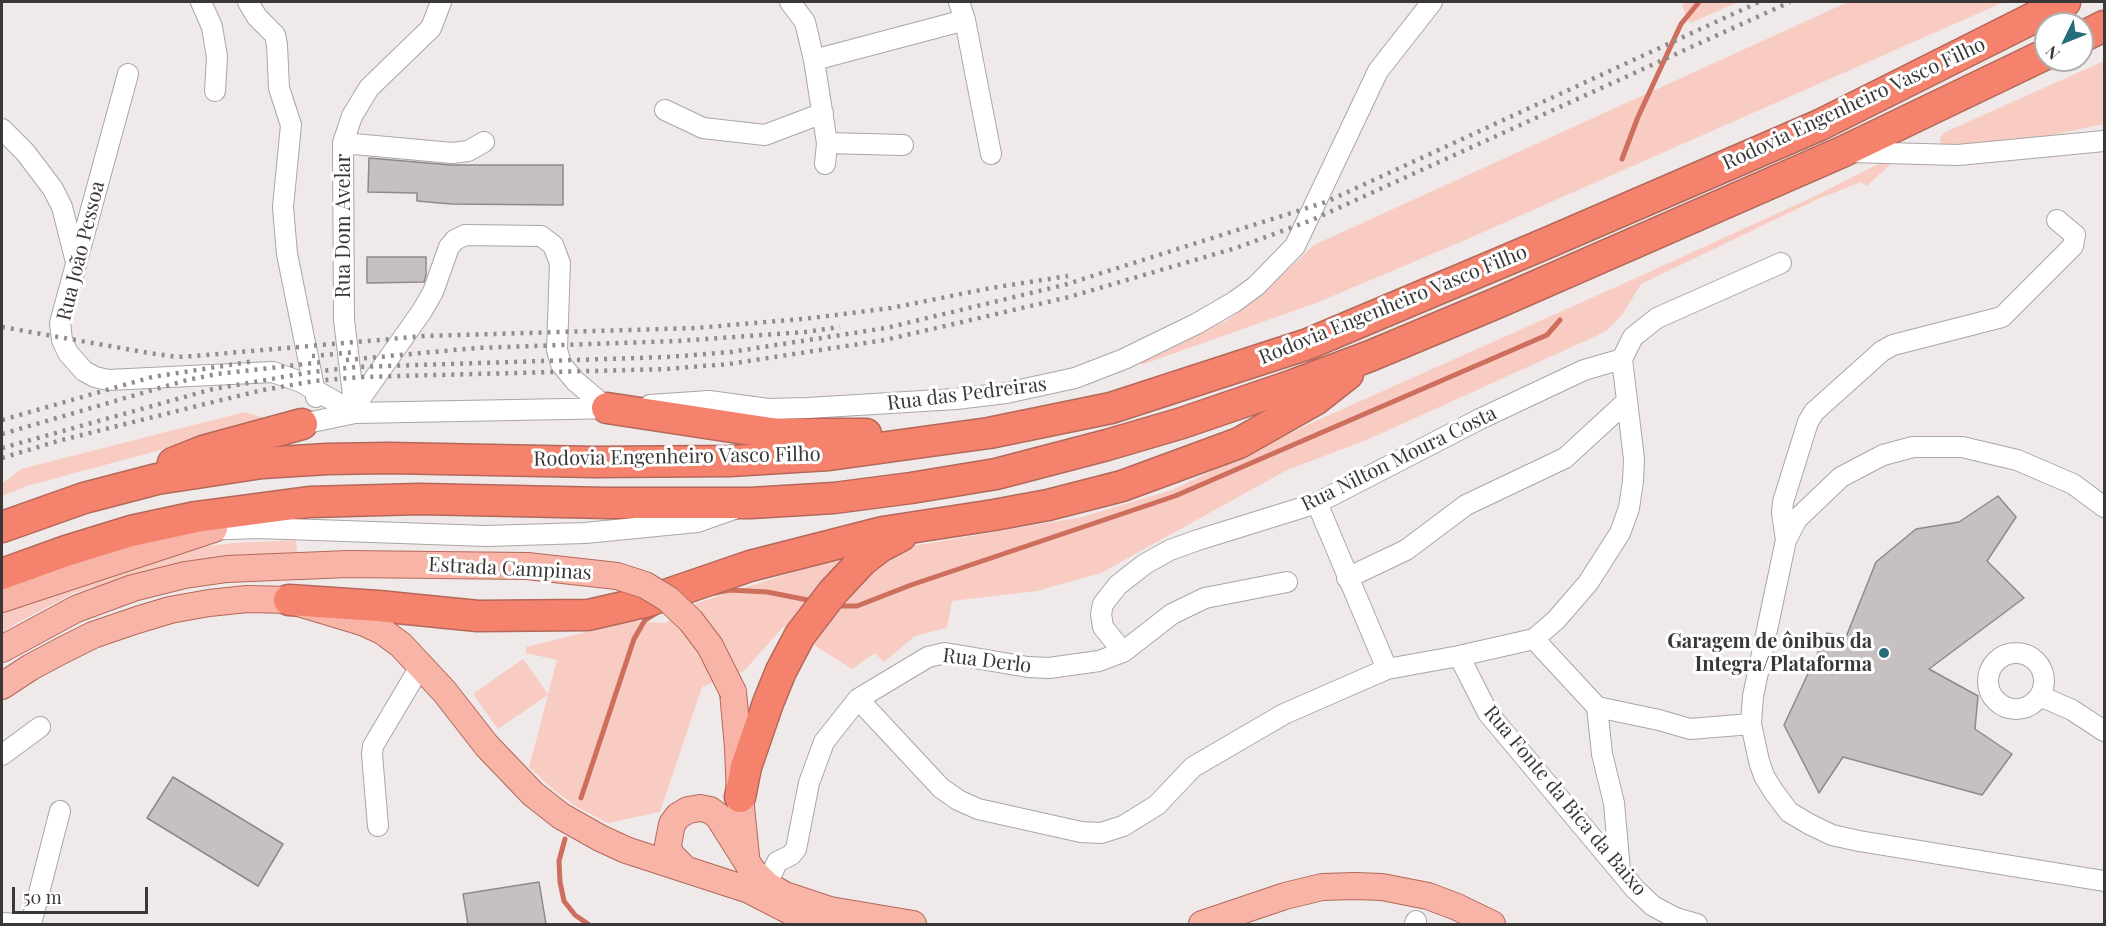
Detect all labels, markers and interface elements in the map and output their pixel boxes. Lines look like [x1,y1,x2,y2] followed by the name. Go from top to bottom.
[2034,12,2094,72] north arrow
[1719,32,1989,176] street label: Rodovia Engenheiro Vasco Filho
[2040,42,2064,65] text: N
[332,154,356,298] street label: Rua Dom Avelar
[52,179,110,323] street label: Rua João Pessoa
[1255,240,1531,370] street label: Rodovia Engenheiro Vasco Filho
[886,372,1048,416] street label: Rua das Pedreiras
[1298,401,1500,517] street label: Rua Nilton Moura Costa
[533,442,821,472] street label: Rodovia Engenheiro Vasco Filho
[428,553,592,585] street label: Estrada Campinas
[1667,630,1872,677] place label: Garagem de ônibus da Integra/Plataforma
[941,644,1033,678] street label: Rua Derlo
[1877,646,1891,660] marker: Garagem de ônibus da Integra/Plataforma
[1478,701,1652,901] street label: Rua Fonte da Bica da Baixo
[15,875,152,913] scale bar
[23,885,62,909] text: 50 m

